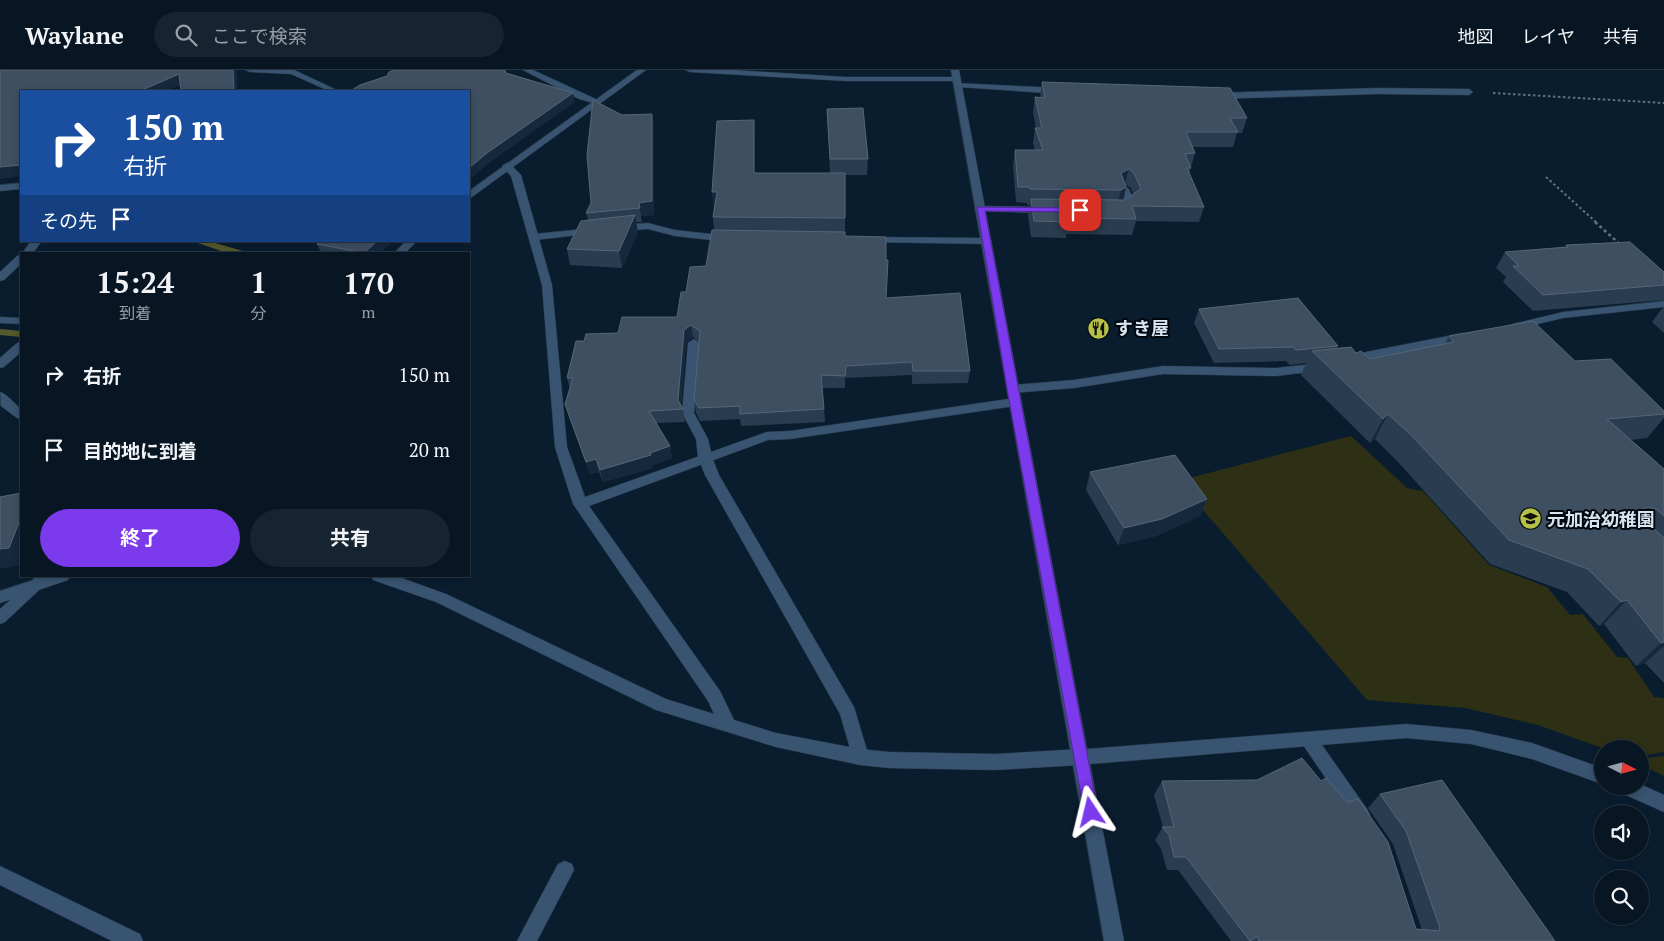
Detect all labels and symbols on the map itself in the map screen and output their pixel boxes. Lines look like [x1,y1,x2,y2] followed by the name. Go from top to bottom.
[1059,189,1101,231] pin
[1087,316,1111,340] restaurant icon: すき屋
[1115,316,1169,340] place label: すき屋
[1519,507,1543,531] school or university icon: 元加治幼稚園
[1547,507,1655,531] place label: 元加治幼稚園
[1594,740,1649,795] north arrow
[1064,785,1116,837] position arrow

